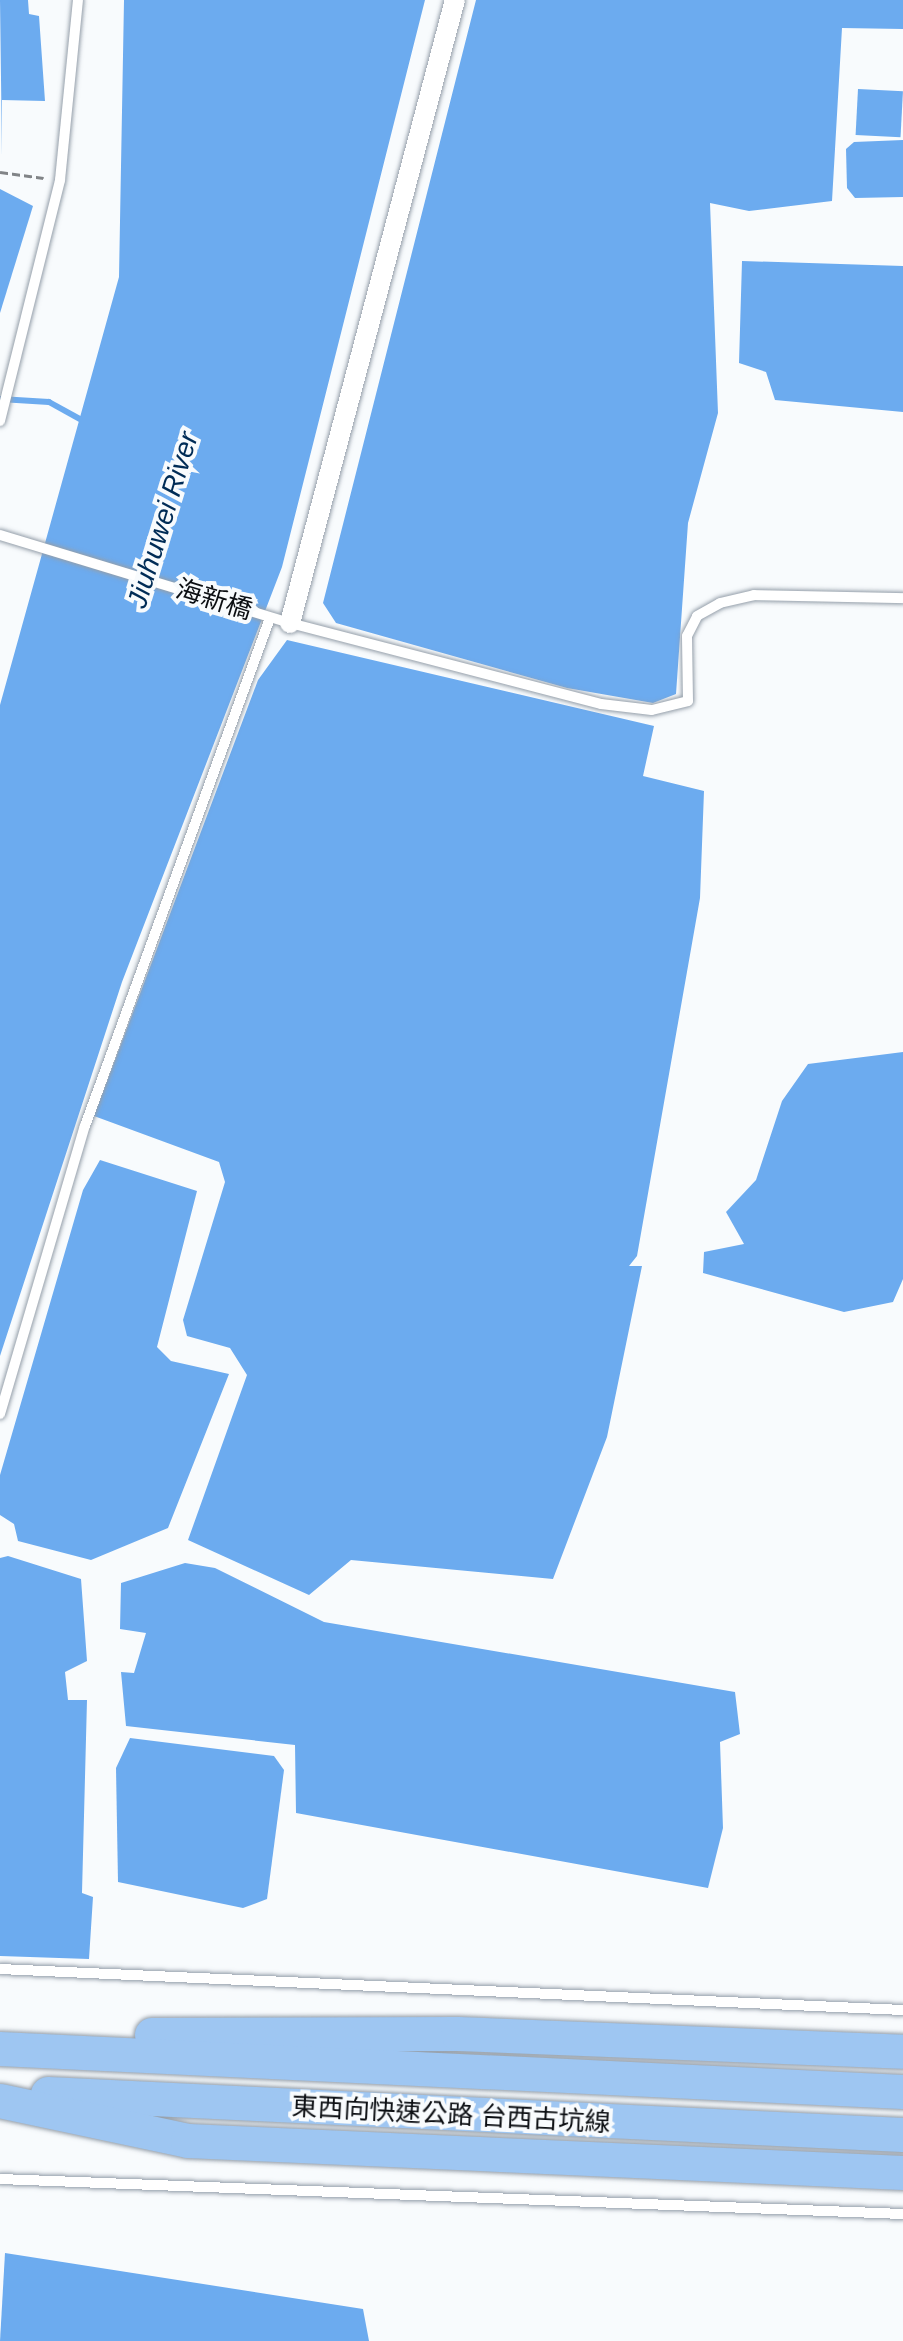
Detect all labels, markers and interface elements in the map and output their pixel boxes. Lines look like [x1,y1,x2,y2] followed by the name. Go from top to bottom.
[120,428,206,612] water label: Jiuhuwei River
[172,574,256,626] street label: 海新橋
[291,2091,611,2139] street label: 東西向快速公路 台西古坑線

